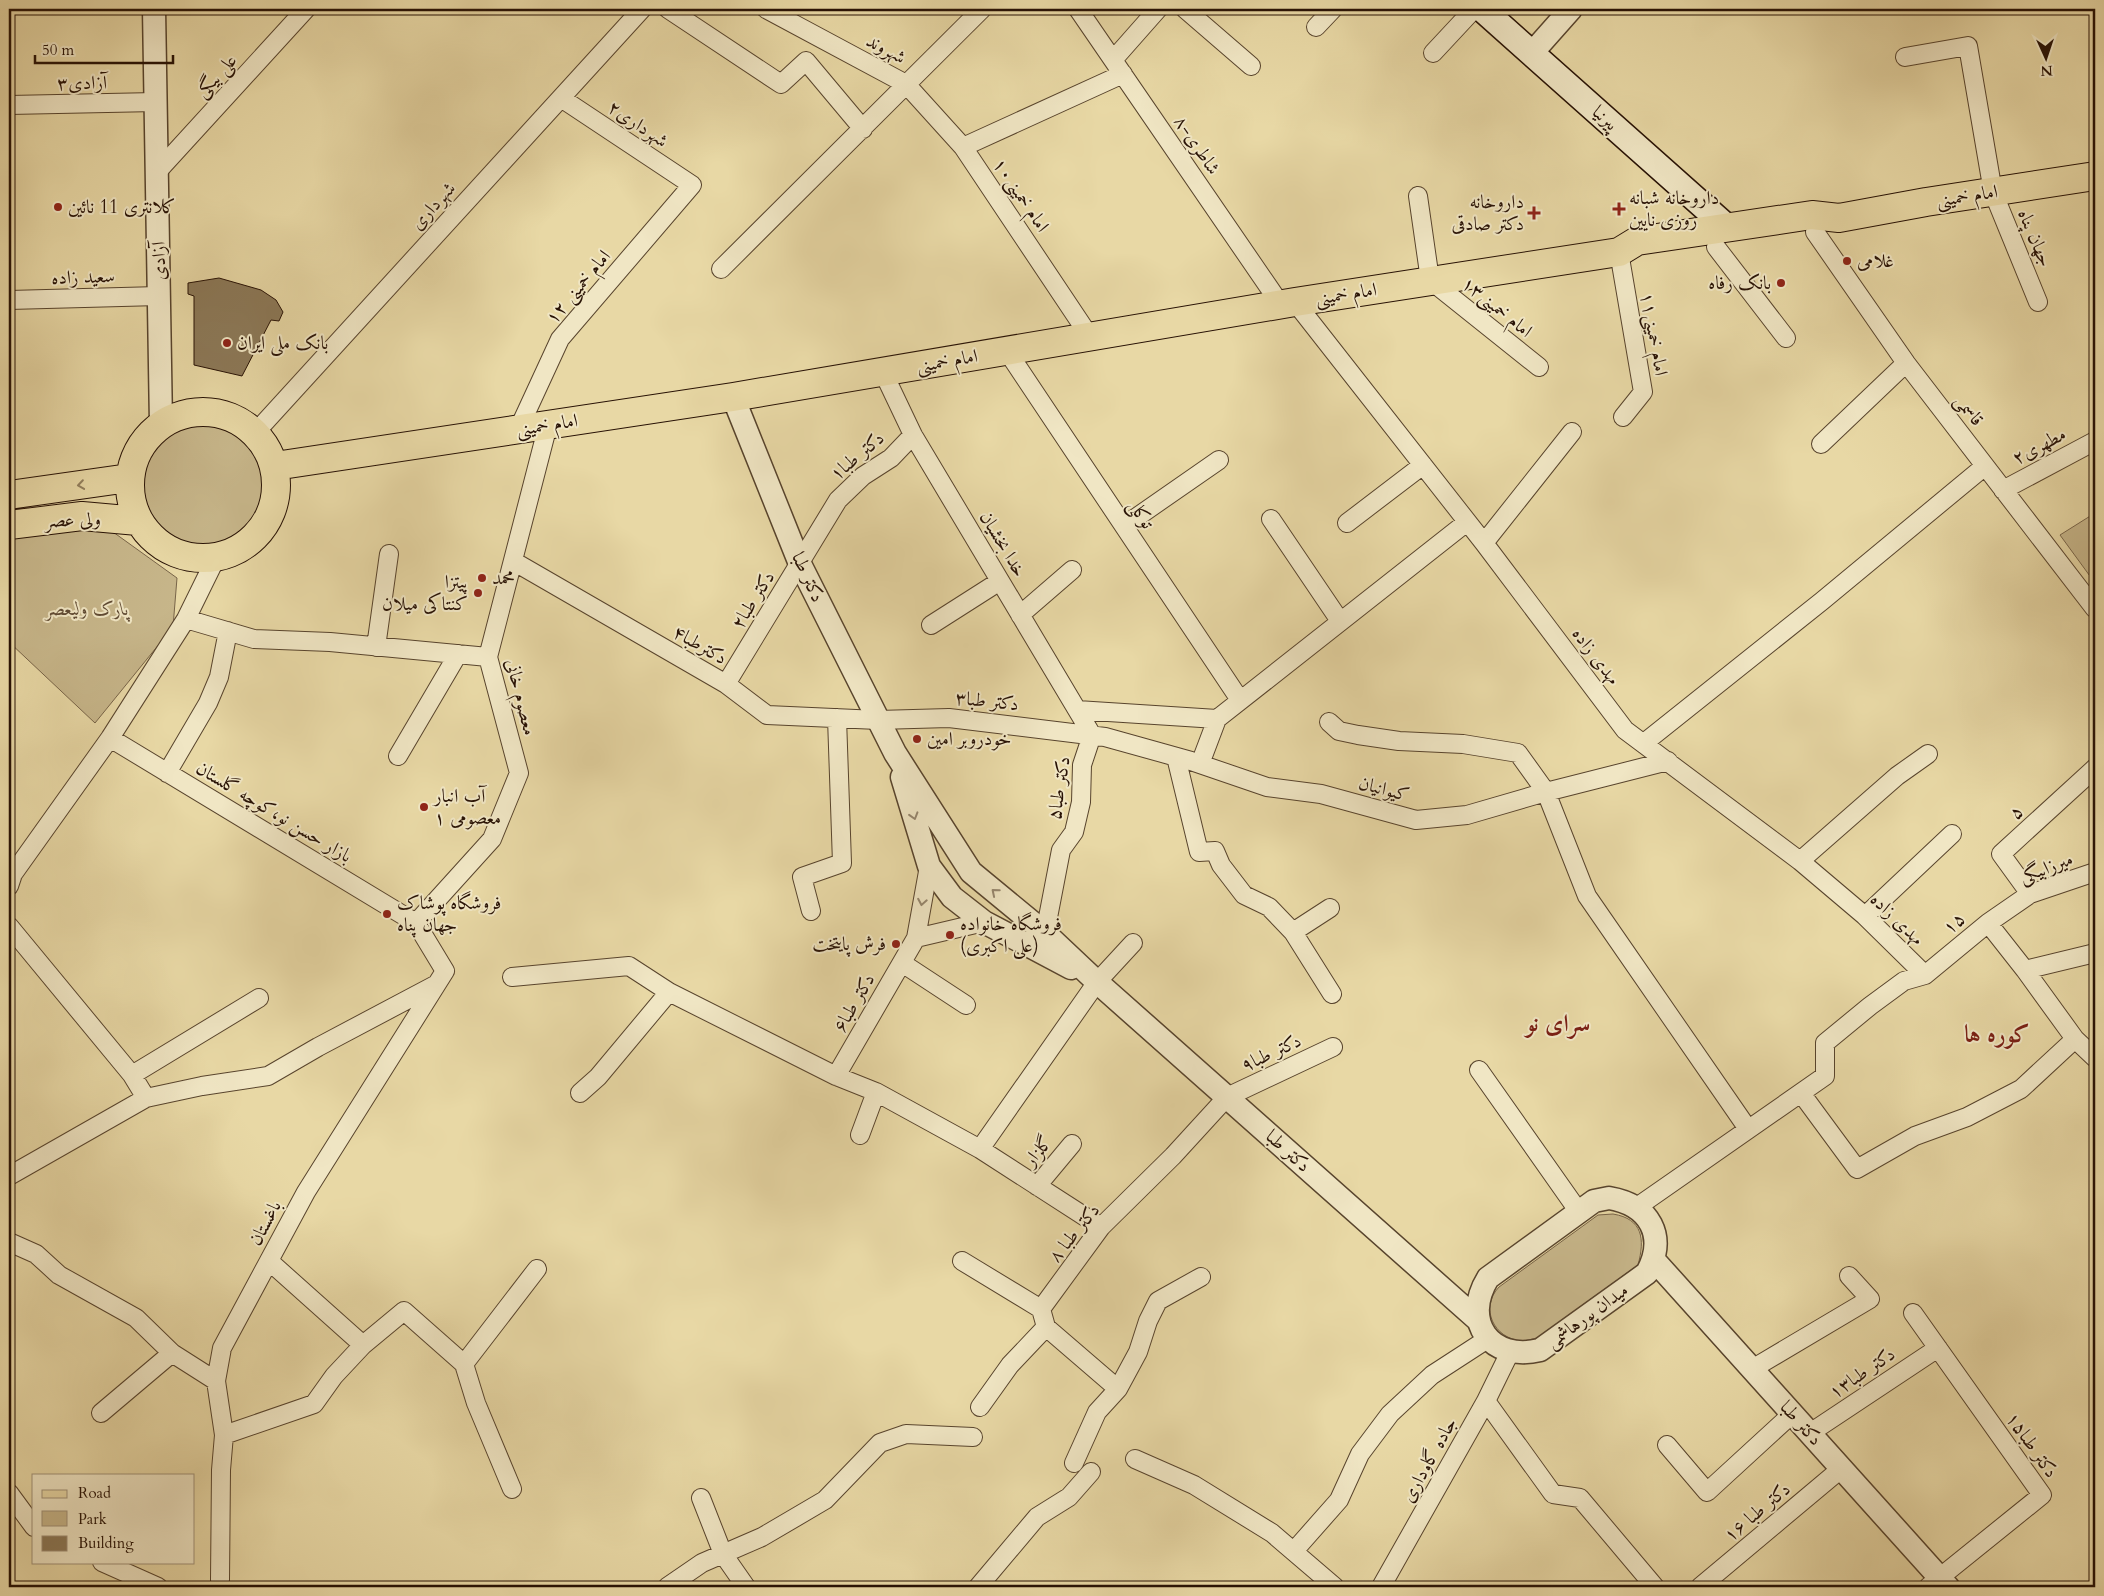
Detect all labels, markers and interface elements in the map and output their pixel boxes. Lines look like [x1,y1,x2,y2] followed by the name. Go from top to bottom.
[861,28,911,70] street label: شهروند
[35,32,172,64] scale bar
[2022,32,2072,82] north arrow
[42,40,74,60] text: 50 m
[189,48,244,104] street label: علی بیگی
[2040,61,2053,80] text: N
[57,70,109,96] street label: آزادی۳
[603,94,673,154] street label: شهرداری۲
[1586,99,1625,138] street label: پیرنیا
[1168,110,1226,180] street label: ۸-شاطری
[984,153,1055,239] street label: امام خمینی۱۰
[404,176,462,236] street label: شهرداری
[1934,178,2000,217] street label: امام خمینی
[1629,185,1719,233] place label: داروخانه شبانه روزی نایین
[1451,189,1524,237] place label: داروخانه دکتر صادقی
[68,194,176,220] place label: کلانتری 11 نائین
[52,201,64,213] marker: کلانتری 11 نائین
[1613,203,1625,215] marker: داروخانه شبانه روزی نایین
[2011,205,2059,271] street label: جهان پناه
[1528,207,1540,219] marker: داروخانه دکتر صادقی
[146,239,172,281] street label: آزادی
[539,244,619,331] street label: امام خمینی ۱۲
[1857,248,1894,274] place label: غلامی
[1841,255,1853,267] marker: غلامی
[51,263,115,291] street label: سعید زاده
[1454,270,1538,346] street label: امام خمینی۱۳
[1708,270,1771,296] place label: بانک رفاه
[1313,276,1379,315] street label: امام خمینی
[1775,277,1787,289] marker: بانک رفاه
[1631,290,1674,378] street label: امام خمینی۱۱
[237,330,328,357] place label: بانک ملی ایران
[221,337,233,349] marker: بانک ملی ایران
[914,343,980,382] street label: امام خمینی
[1948,388,1990,432] street label: قاسمی
[514,407,580,446] street label: امام خمینی
[2008,421,2070,471] street label: مطهری۲
[824,426,890,486] street label: دکتر طبا۱
[76,479,84,490] one-way arrow
[1121,494,1161,535] street label: توکلی
[43,506,101,534] street label: ولی عصر
[973,506,1033,582] street label: خدا بخشیان
[785,548,831,606] street label: دکتر طبا
[492,565,515,591] place label: محمد
[725,566,781,634] street label: دکتر طبا۲
[382,569,468,617] place label: پیتزا کنتاکی میلان
[476,572,488,584] marker: محمد
[472,587,484,599] marker: پیتزا کنتاکی میلان
[44,596,130,622] park label: پارک ولیعصر
[668,619,732,671] street label: دکترطبا۴
[1566,622,1626,690] street label: مهدی زاده
[496,656,543,739] street label: معصوم خانی
[954,685,1020,717] street label: دکتر طبا۳
[927,726,1011,752] place label: خودروبر امین
[911,733,923,745] marker: خودروبر امین
[1041,754,1077,822] street label: دکتر طبا۵
[191,755,357,869] street label: بازار حسن نو،کوچه گلستان
[1356,770,1412,808] street label: کیوانیان
[432,783,501,831] place label: آب انبار معصومی ۱
[2003,799,2029,825] street label: ۵
[418,801,430,813] marker: آب انبار معصومی ۱
[908,811,918,820] one-way arrow
[2015,846,2077,890] street label: میرزابیگی
[1864,887,1930,951] street label: مهدی زاده
[992,889,1001,897] one-way arrow
[397,890,501,938] place label: فروشگاه پوشاک جهان پناه
[918,898,928,906] one-way arrow
[1937,906,1971,940] street label: ۱۵
[381,908,393,920] marker: فروشگاه پوشاک جهان پناه
[960,911,1062,960] place label: فروشگاه خانواده (علی اکبری)
[944,929,956,941] marker: فروشگاه خانواده (علی اکبری)
[812,931,886,957] place label: فرش پایتخت
[890,938,902,950] marker: فرش پایتخت
[827,969,881,1037] street label: دکتر طبا۶
[1523,1007,1590,1040] district label: سرای نو
[1964,1018,2030,1051] district label: کوره ها
[1237,1028,1305,1078] street label: دکتر طبا۹
[1260,1124,1316,1178] street label: دکتر طبا
[1016,1130,1059,1174] street label: گلزار
[242,1196,288,1250] street label: باغستان
[1042,1198,1106,1268] street label: دکتر طبا ۸
[1540,1277,1634,1355] street label: میدان پورهاشمی
[1824,1341,1900,1405] street label: دکتر طبا۱۳
[1774,1395,1828,1451] street label: دکتر طبا
[2000,1407,2064,1483] street label: دکتر طبا۱۵
[1395,1413,1463,1507] street label: جاده گاوداری
[32,1474,195,1564] legend
[1718,1476,1796,1548] street label: دکتر طبا ۱۶
[78,1483,111,1503] text: Road
[78,1509,107,1529] text: Park
[78,1533,134,1553] text: Building

